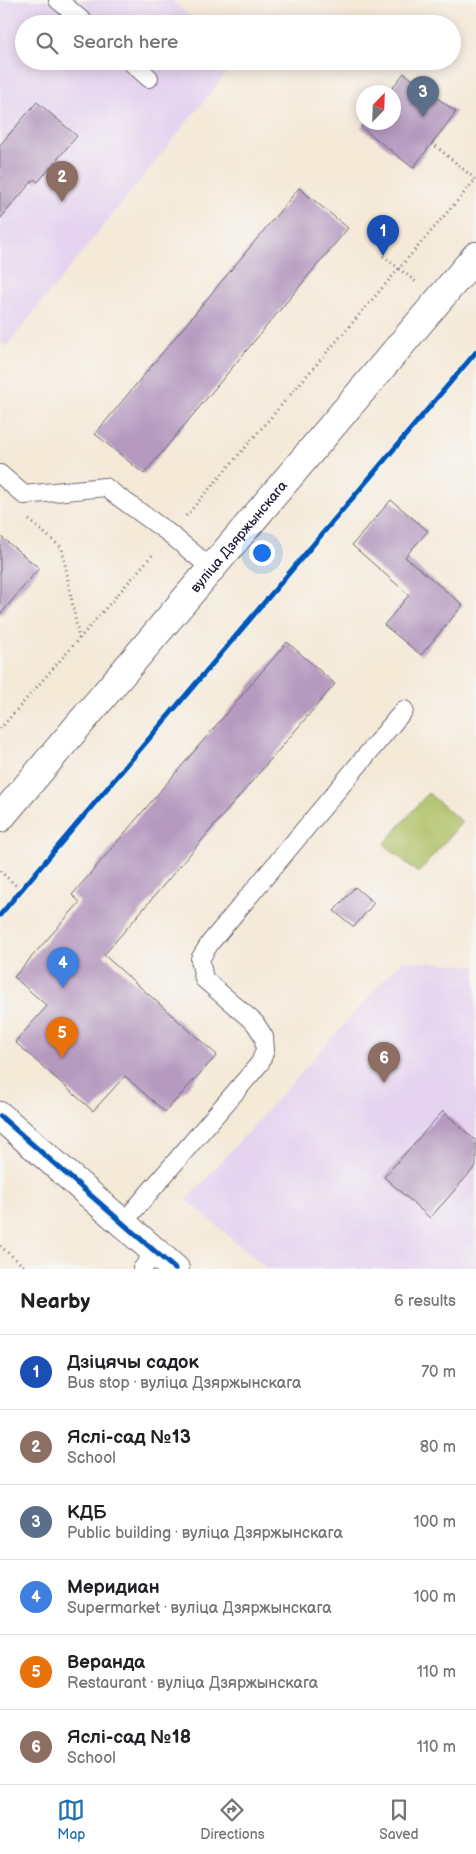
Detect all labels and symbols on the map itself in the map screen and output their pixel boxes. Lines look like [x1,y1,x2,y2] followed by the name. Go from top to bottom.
[407,76,439,117] pin: 3
[356,85,401,130] north arrow
[46,161,78,202] pin: 2
[367,215,399,256] pin: 1
[187,477,291,596] street label: вуліца Дзяржынскага
[249,540,275,566] your location
[47,947,79,988] pin: 4
[46,1017,78,1058] pin: 5
[368,1042,400,1083] pin: 6

